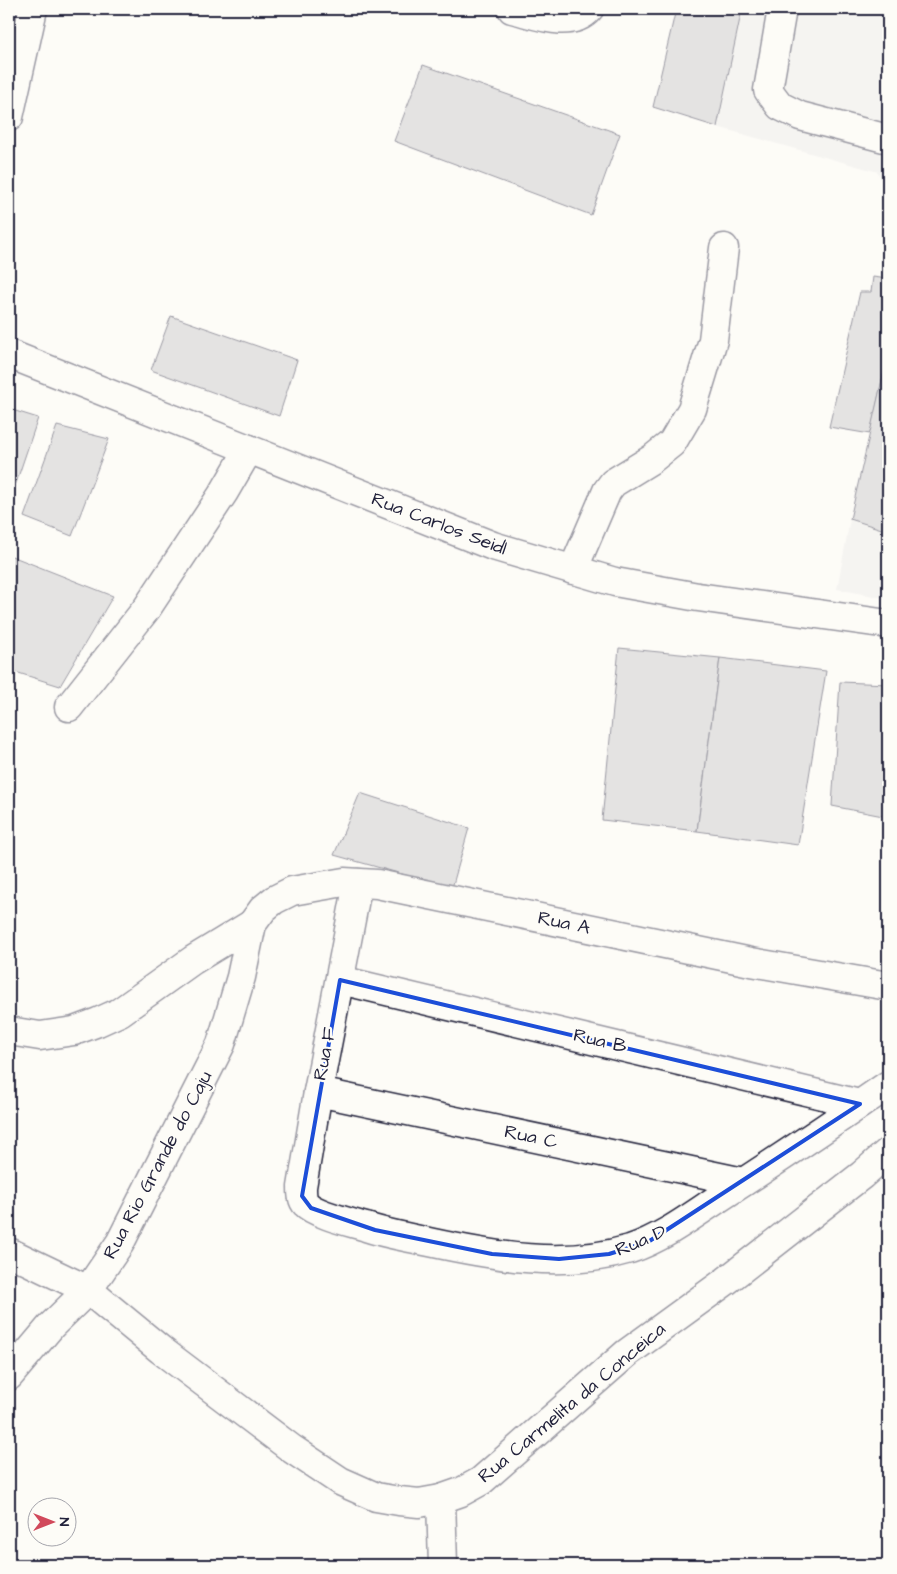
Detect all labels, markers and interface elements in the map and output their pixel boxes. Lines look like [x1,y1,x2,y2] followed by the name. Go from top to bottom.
[367,486,511,562] street label: Rua Carlos Seidl
[535,904,593,942] street label: Rua A
[571,1022,630,1060] street label: Rua B
[307,1025,343,1083] street label: Rua F
[97,1066,219,1264] street label: Rua Rio Grande do Caju
[502,1118,561,1156] street label: Rua C
[611,1218,671,1264] street label: Rua D
[472,1316,672,1490] street label: Rua Carmelita da Conceica
[28,1496,78,1546] north arrow
[54,1518,74,1527] text: N

